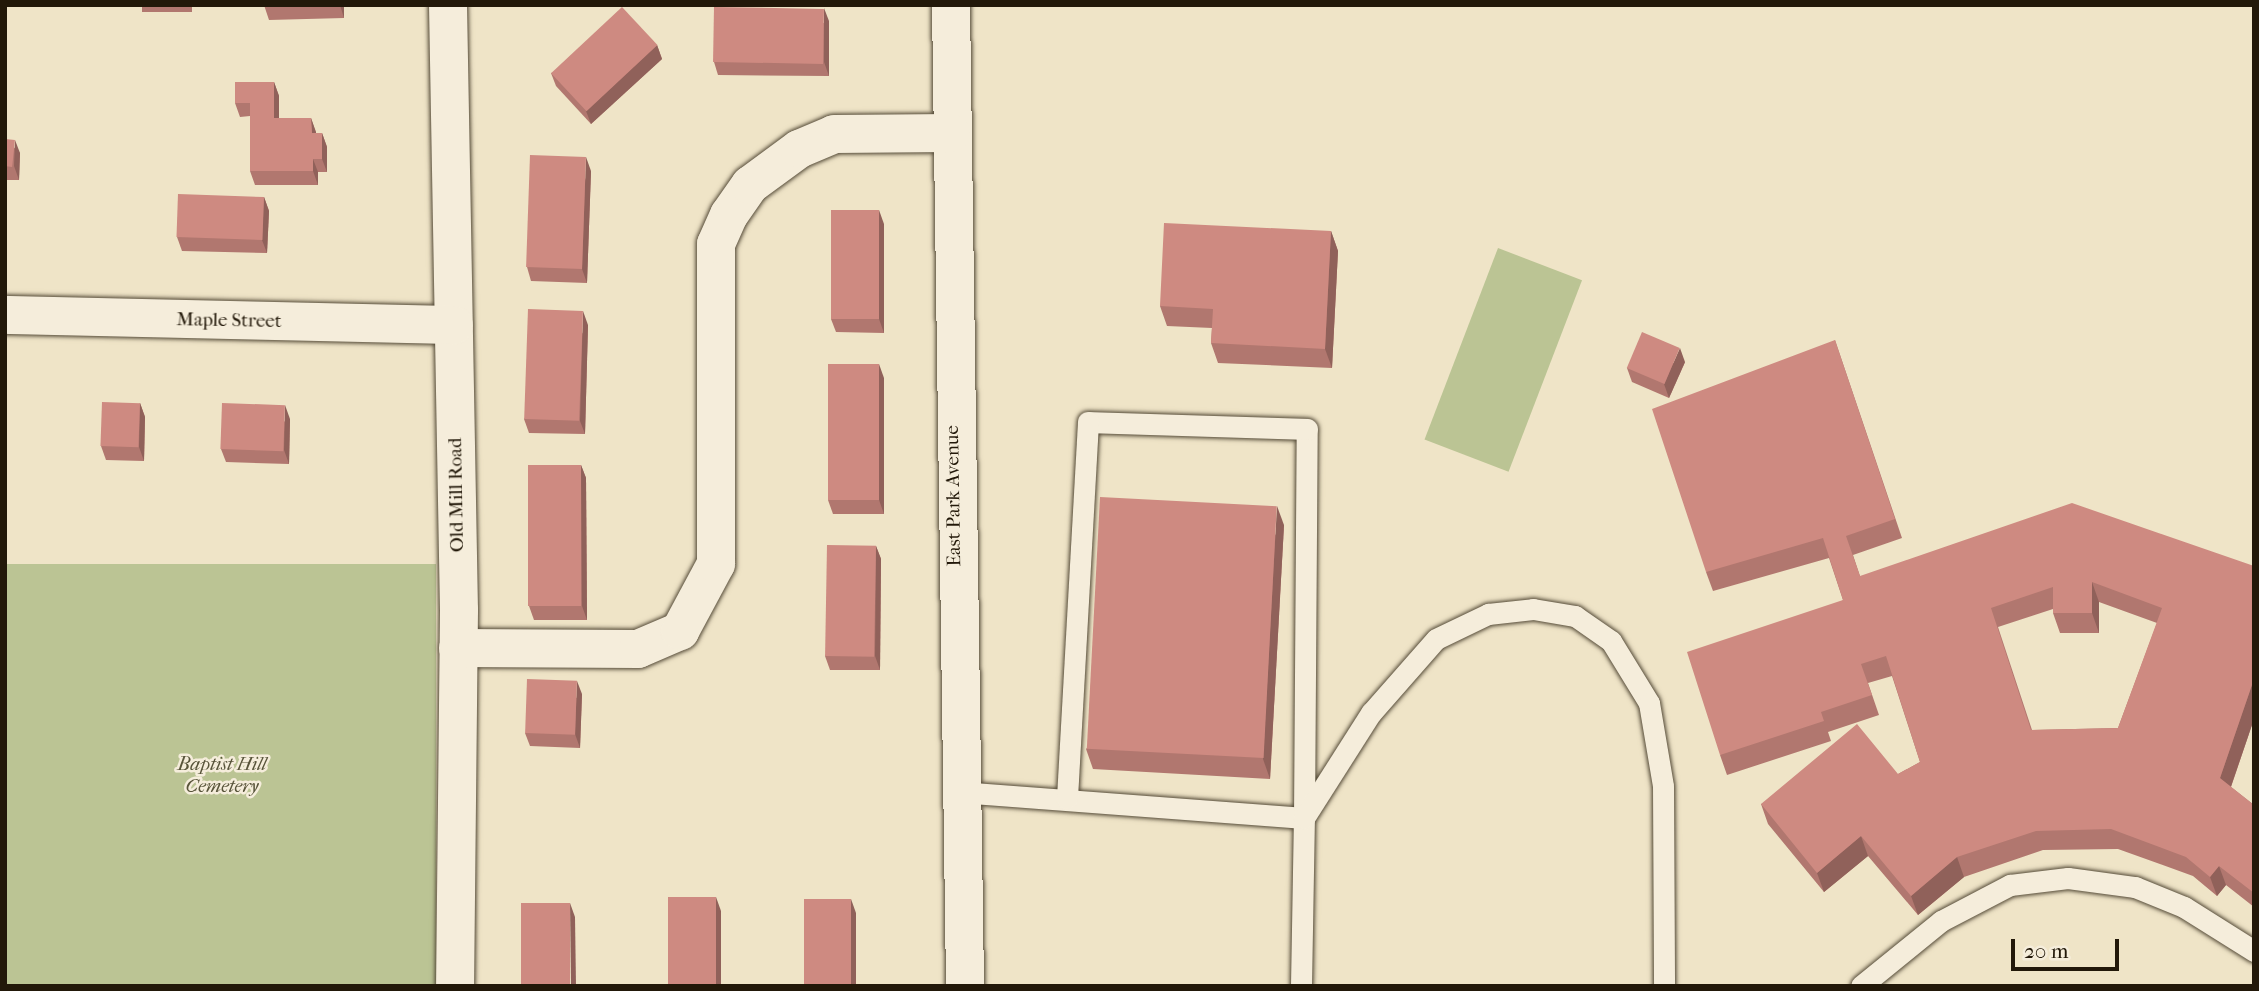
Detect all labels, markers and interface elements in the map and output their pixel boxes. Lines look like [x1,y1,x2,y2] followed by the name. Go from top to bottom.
[176,309,282,333] street label: Maple Street
[941,425,967,567] street label: East Park Avenue
[445,438,469,552] street label: Old Mill Road
[178,754,266,798] park label: Baptist Hill Cemetery
[2014,925,2122,969] scale bar
[2024,939,2068,963] text: 20 m

